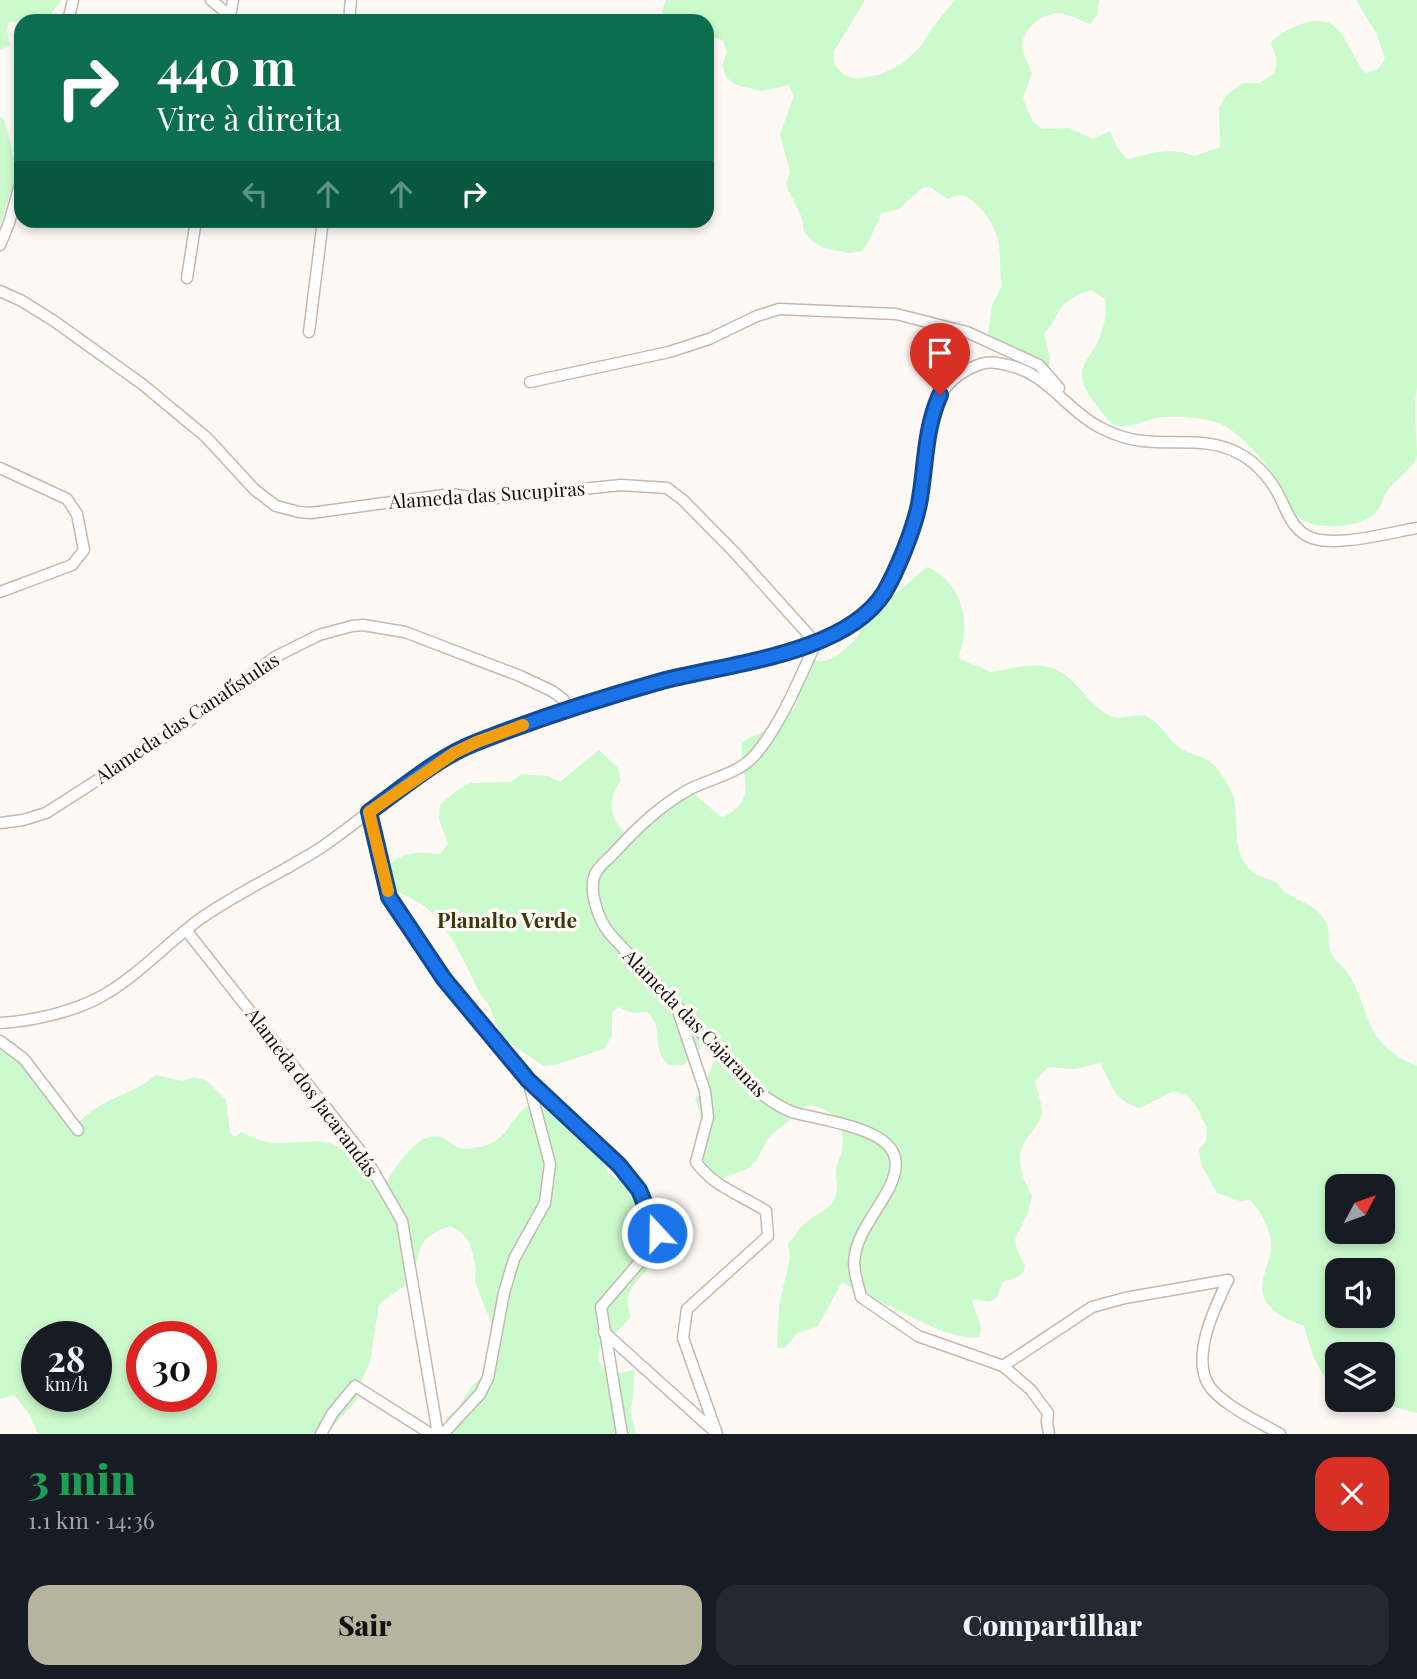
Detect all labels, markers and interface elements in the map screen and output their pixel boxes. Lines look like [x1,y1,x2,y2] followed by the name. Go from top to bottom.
[157,33,296,98] text: 440 m
[42,42,133,133] icon: right
[157,96,341,139] text: Vire à direita
[236,175,274,213] icon: left
[309,175,347,213] icon: ahead
[382,175,420,213] icon: ahead
[455,175,493,213] icon: right
[910,323,970,395] pin
[921,334,959,372] icon: arrive
[387,474,586,514] street label: Alameda das Sucupiras
[88,646,284,789] street label: Alameda das Canafístulas
[437,905,577,933] district label: Planalto Verde
[617,942,773,1102] street label: Alameda das Cajaranas
[240,1001,385,1181] street label: Alameda dos Jacarandás
[1325,1174,1395,1244] north arrow
[1325,1174,1395,1412] map controls
[620,1196,694,1270] position arrow
[1325,1258,1395,1328] button: sound
[126,1321,217,1412] speed limit sign: 30
[48,1334,85,1381] text: 28
[1325,1342,1395,1412] button: layers
[45,1372,88,1396] text: km/h
[28,1450,136,1506] text: 3 min
[1315,1457,1389,1531] button: close
[28,1504,155,1535] text: 1.1 km · 14:36
[28,1585,702,1665] button: Sair
[716,1585,1389,1665] button: Compartilhar

